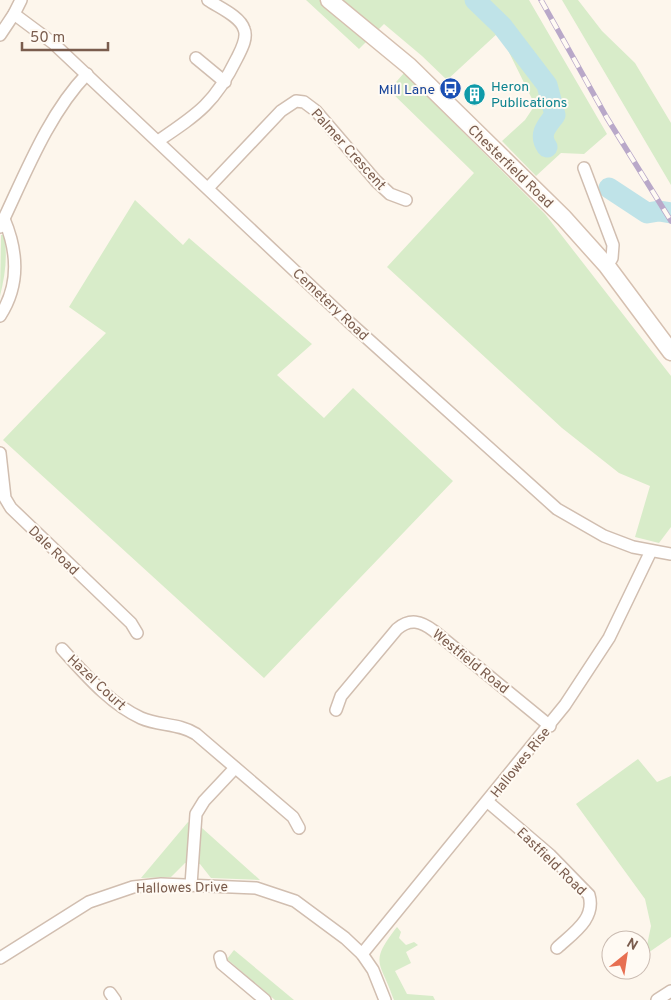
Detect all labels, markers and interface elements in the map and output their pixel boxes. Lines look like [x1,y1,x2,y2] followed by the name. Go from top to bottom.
[22,20,109,52] scale bar
[30,29,65,48] text: 50 m
[439,77,463,101] bus stop icon: Mill Lane
[491,79,567,112] place label: Heron Publications
[379,82,435,99] place label: Mill Lane
[463,82,487,106] building icon: Heron Publications
[307,106,389,194] street label: Palmer Crescent
[464,122,556,212] street label: Chesterfield Road
[288,266,372,345] street label: Cemetery Road
[24,523,82,579] street label: Dale Road
[428,626,512,698] street label: Westfield Road
[63,652,129,715] street label: Hazel Court
[488,724,555,802] street label: Hallowes Rise
[513,825,589,900] street label: Eastfield Road
[136,879,228,898] street label: Hallowes Drive
[601,930,651,980] north arrow
[623,935,640,955] text: N

